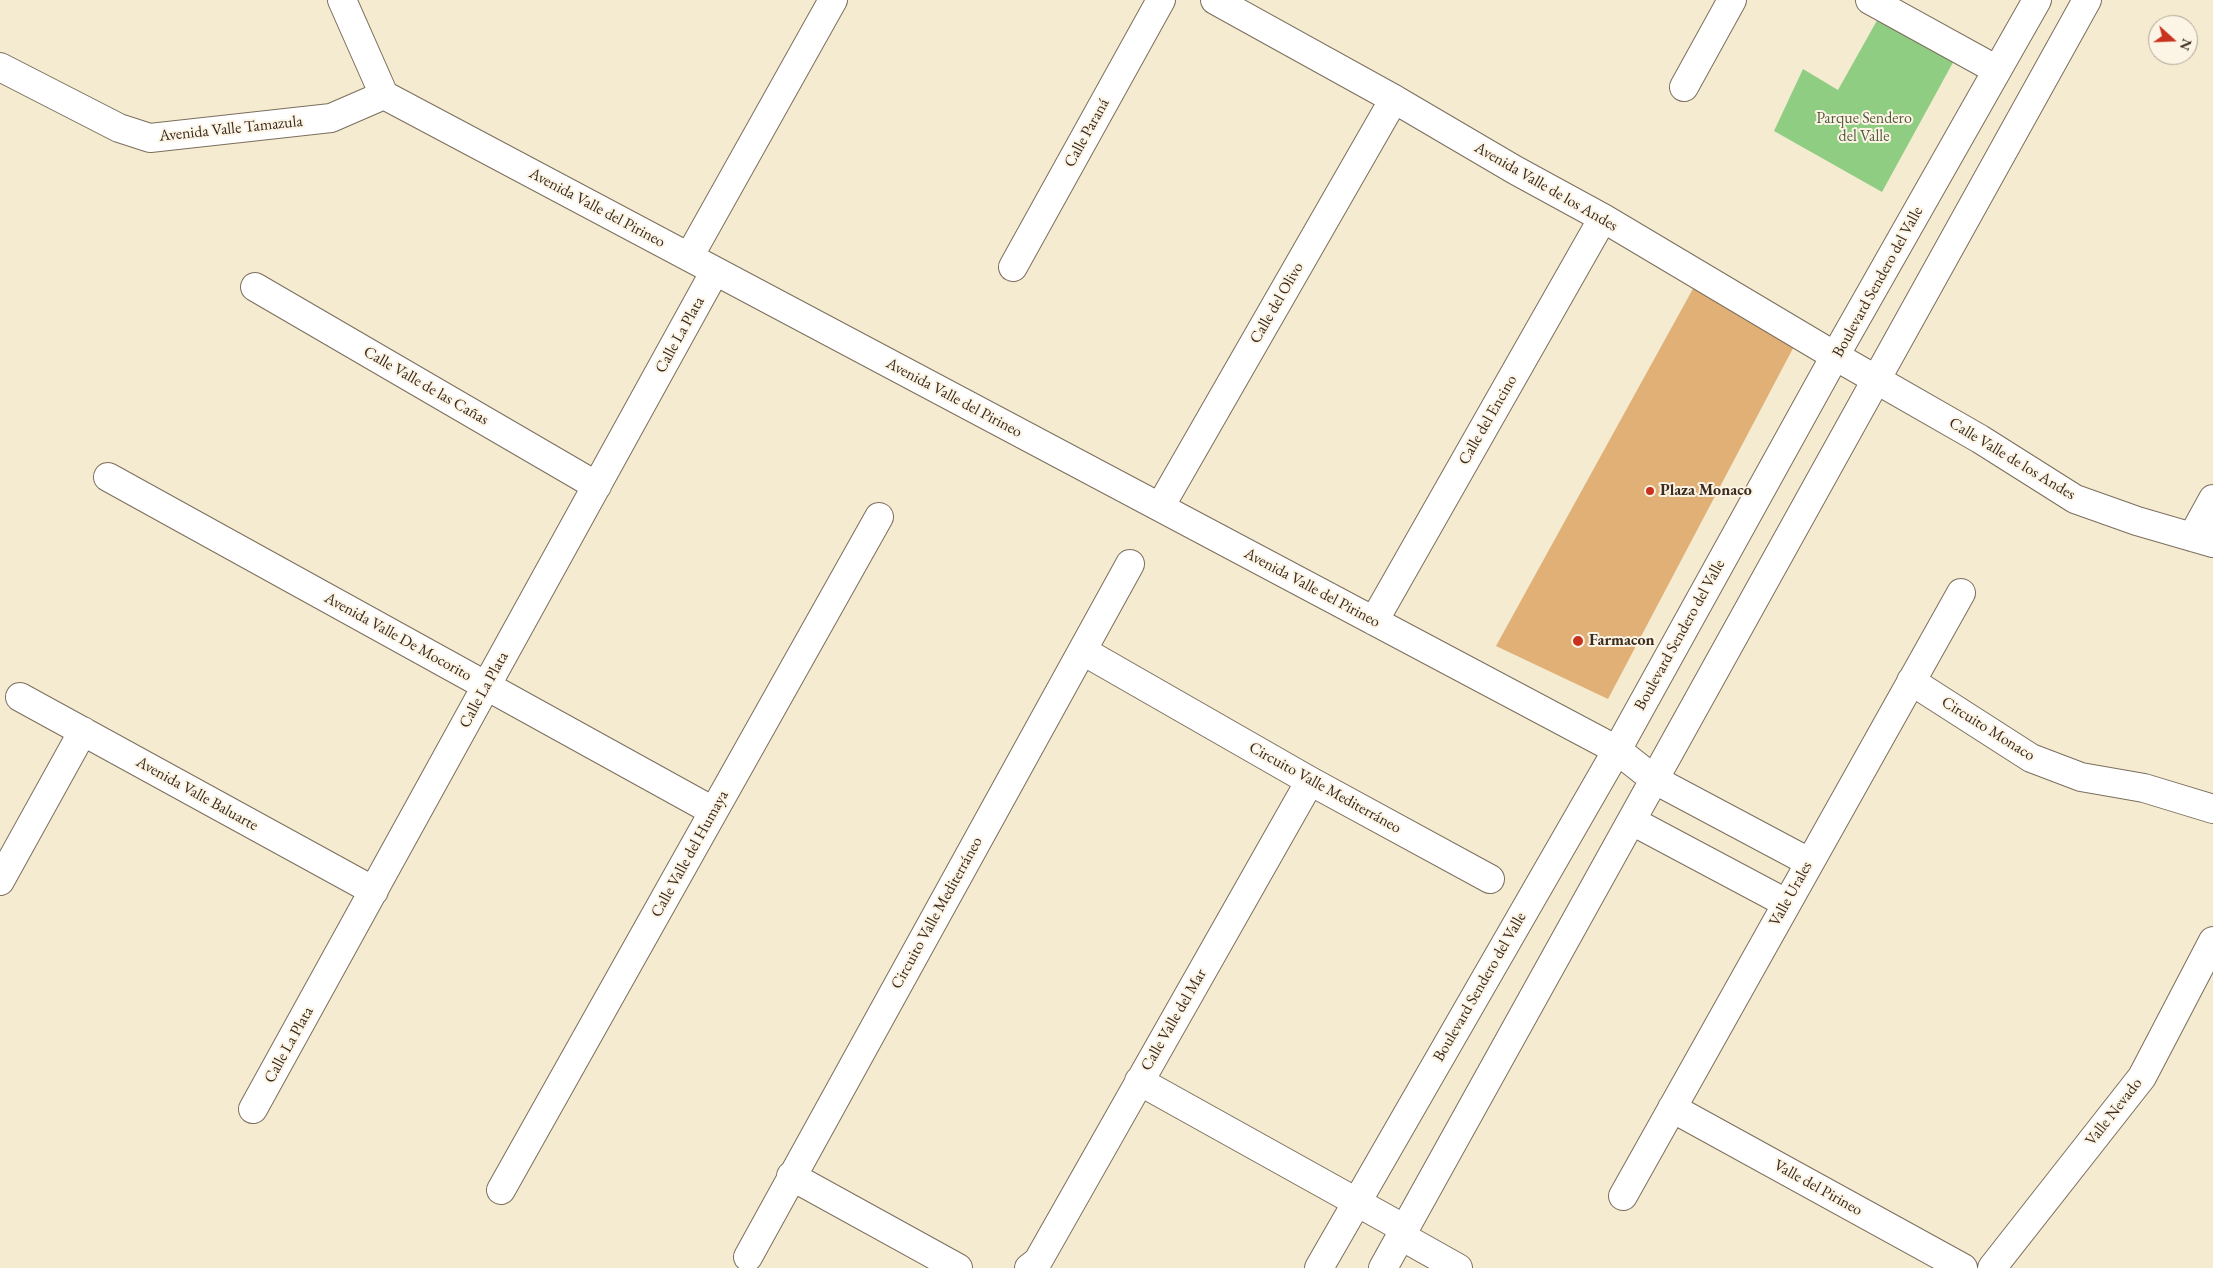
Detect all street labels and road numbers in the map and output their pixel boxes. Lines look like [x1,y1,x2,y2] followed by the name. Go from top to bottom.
[1060,95,1114,171] street label: Calle Paraná
[158,112,304,146] street label: Avenida Valle Tamazula
[1471,138,1621,236] street label: Avenida Valle de los Andes
[526,164,668,252] street label: Avenida Valle del Pirineo
[1829,203,1927,361] street label: Boulevard Sendero del Valle
[1246,259,1308,347] street label: Calle del Olivo
[651,293,709,377] street label: Calle La Plata
[360,342,492,430] street label: Calle Valle de las Cañas
[883,354,1025,442] street label: Avenida Valle del Pirineo
[1455,372,1521,468] street label: Calle del Encino
[1945,414,2079,504] street label: Calle Valle de los Andes
[1241,544,1383,632] street label: Avenida Valle del Pirineo
[1631,556,1729,714] street label: Boulevard Sendero del Valle
[321,589,475,685] street label: Avenida Valle De Mocorito
[455,648,513,732] street label: Calle La Plata
[1938,693,2038,765] street label: Circuito Monaco
[1245,738,1405,838] street label: Circuito Valle Mediterráneo
[133,753,261,835] street label: Avenida Valle Baluarte
[647,787,733,921] street label: Calle Valle del Humaya
[887,833,987,993] street label: Circuito Valle Mediterráneo
[1765,858,1817,930] street label: Valle Urales
[1429,909,1531,1065] street label: Boulevard Sendero del Valle
[1137,966,1211,1074] street label: Calle Valle del Mar
[260,1003,318,1087] street label: Calle La Plata
[2082,1074,2146,1150] street label: Valle Nevado
[1770,1156,1866,1220] street label: Valle del Pirineo

